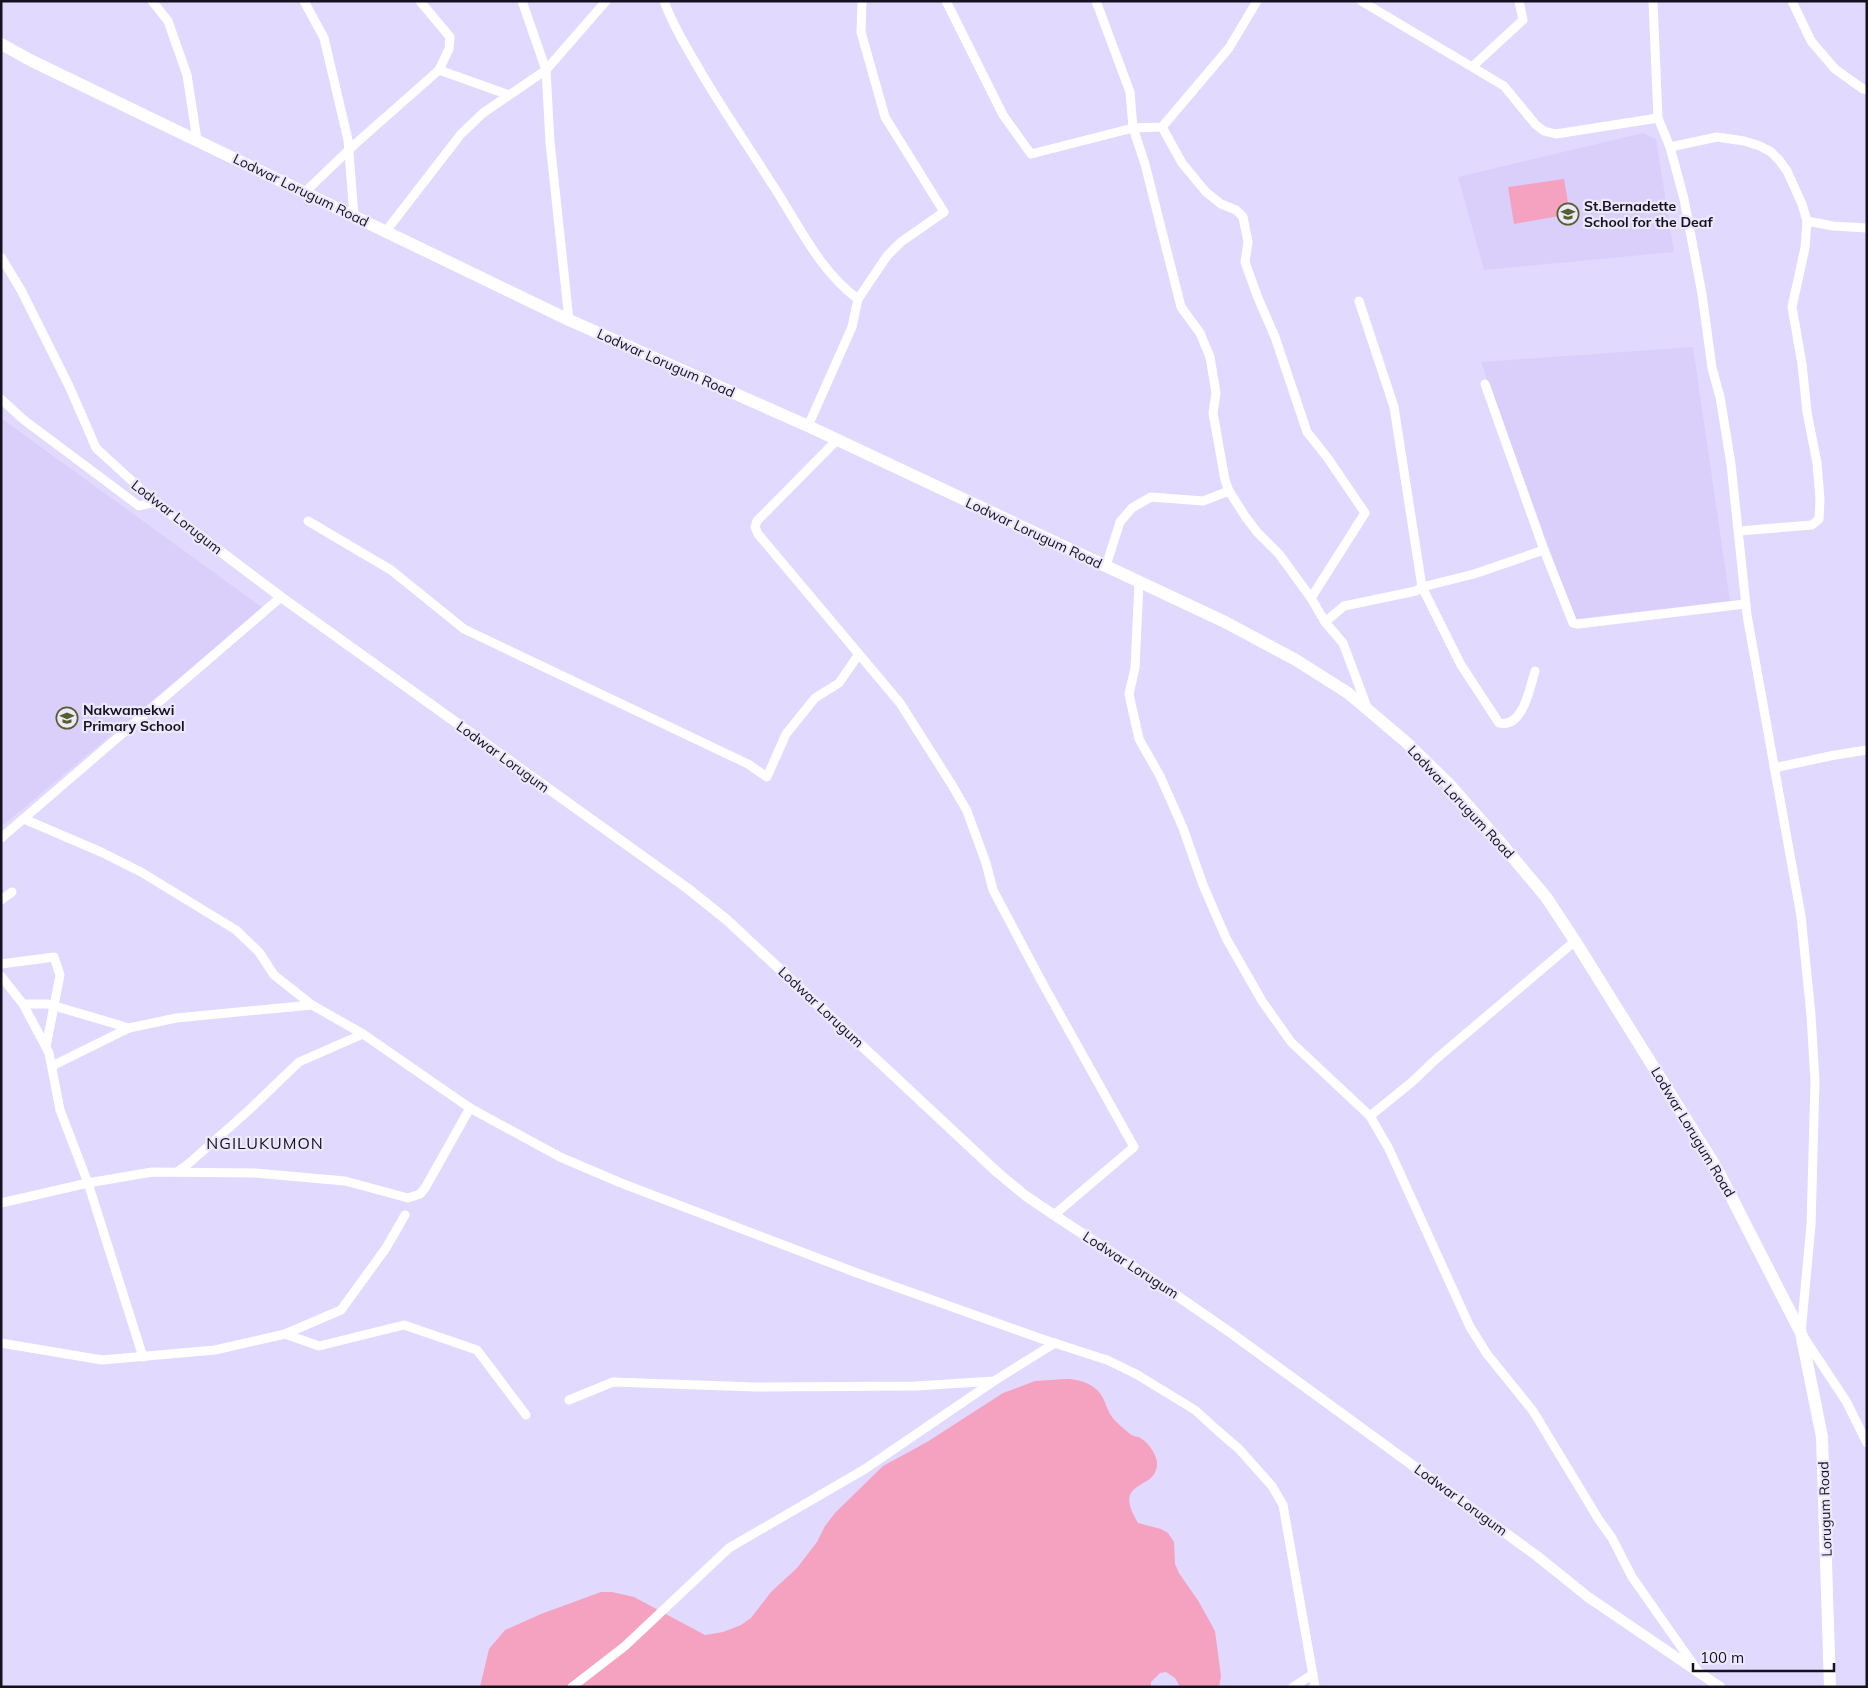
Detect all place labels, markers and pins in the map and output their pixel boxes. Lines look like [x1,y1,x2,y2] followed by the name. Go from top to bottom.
[1584,197,1713,231] place label: St.Bernadette School for the Deaf
[1556,202,1580,226] school or university icon: St.Bernadette School for the Deaf
[83,701,185,735] place label: Nakwamekwi Primary School
[55,706,79,730] school or university icon: Nakwamekwi Primary School

